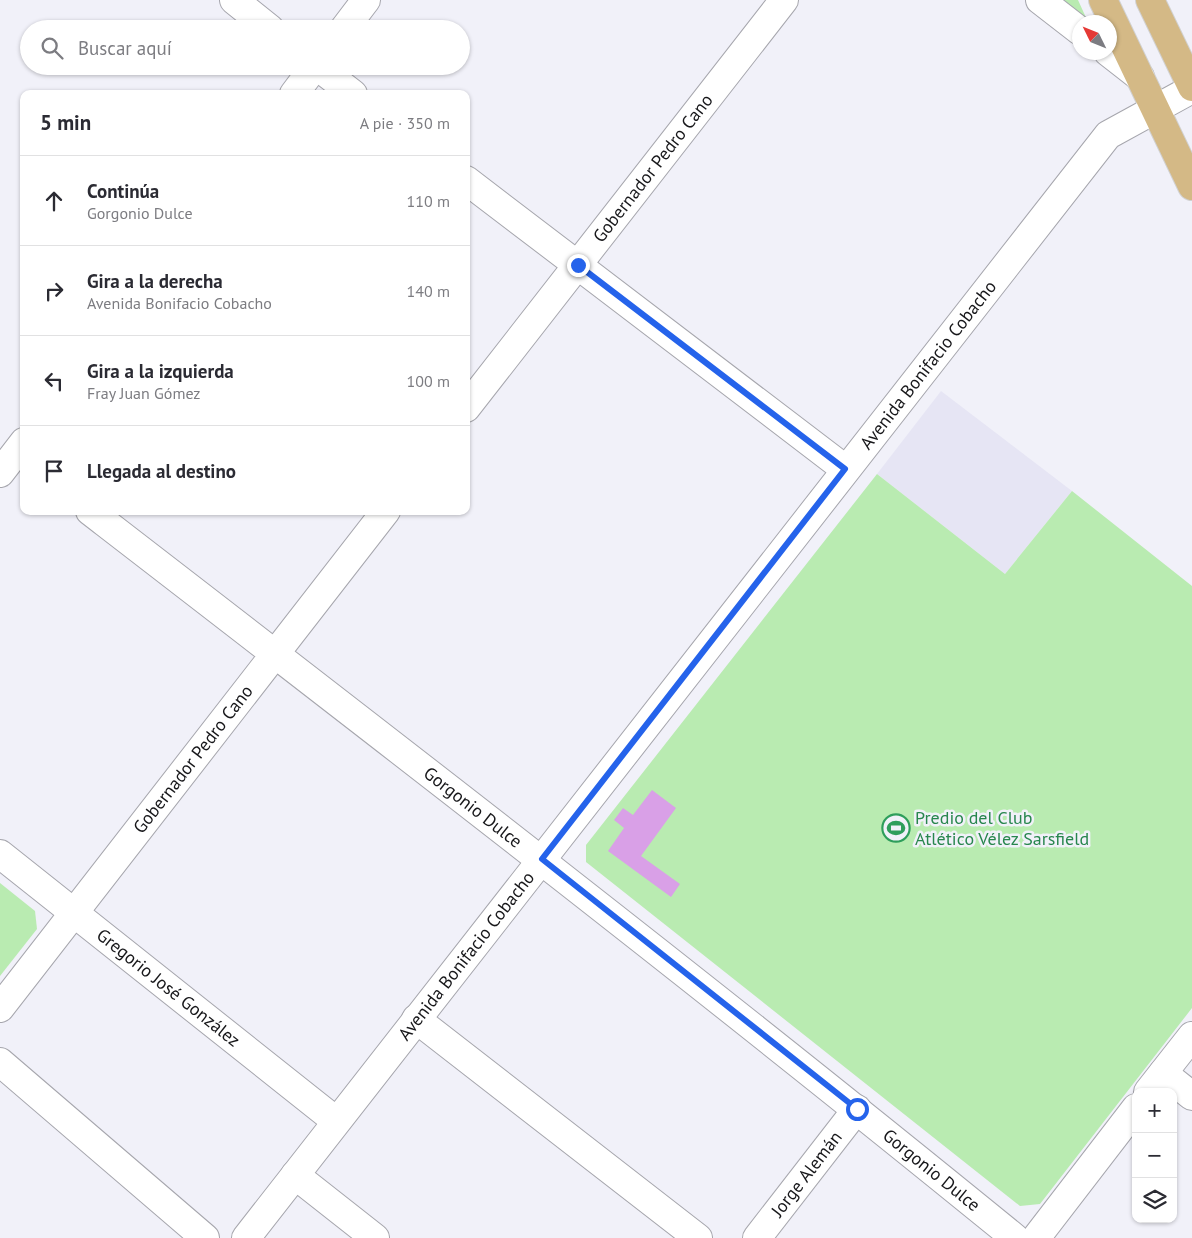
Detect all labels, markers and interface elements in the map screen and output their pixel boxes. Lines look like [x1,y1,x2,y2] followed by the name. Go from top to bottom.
[1072,15,1117,60] north arrow
[20,20,470,75] search box
[38,34,66,62] icon: search
[78,36,172,60] text: Buscar aquí
[587,89,718,247] street label: Gobernador Pedro Cano
[40,109,91,136] text: 5 min
[360,113,450,133] text: A pie · 350 m
[87,179,159,203] text: Continúa
[40,187,68,215] icon: ahead
[407,191,450,211] text: 110 m
[87,203,193,223] text: Gorgonio Dulce
[567,254,590,277] route end
[87,269,223,293] text: Gira a la derecha
[855,276,1001,454] street label: Avenida Bonifacio Cobacho
[40,277,68,305] icon: right
[407,281,450,301] text: 140 m
[87,293,272,313] text: Avenida Bonifacio Cobacho
[87,359,234,383] text: Gira a la izquierda
[40,367,68,395] icon: left
[407,371,450,391] text: 100 m
[87,383,201,403] text: Fray Juan Gómez
[40,457,68,485] icon: arrive
[87,459,236,483] text: Llegada al destino
[128,680,258,838] street label: Gobernador Pedro Cano
[419,761,527,852] street label: Gorgonio Dulce
[915,806,1089,850] place label: Predio del Club Atlético Vélez Sarsfield
[881,813,911,843] sports icon: Predio del Club Atlético Vélez Sarsfield
[393,866,539,1045] street label: Avenida Bonifacio Cobacho
[92,923,245,1051] street label: Gregorio José González
[1132,1088,1177,1223] map controls
[1132,1088,1177,1133] button: +
[846,1098,869,1121] route start
[878,1124,985,1216] street label: Gorgonio Dulce
[765,1126,847,1222] street label: Jorge Alemán
[1132,1133,1177,1178] button: −
[1132,1178,1177,1223] button: layers

